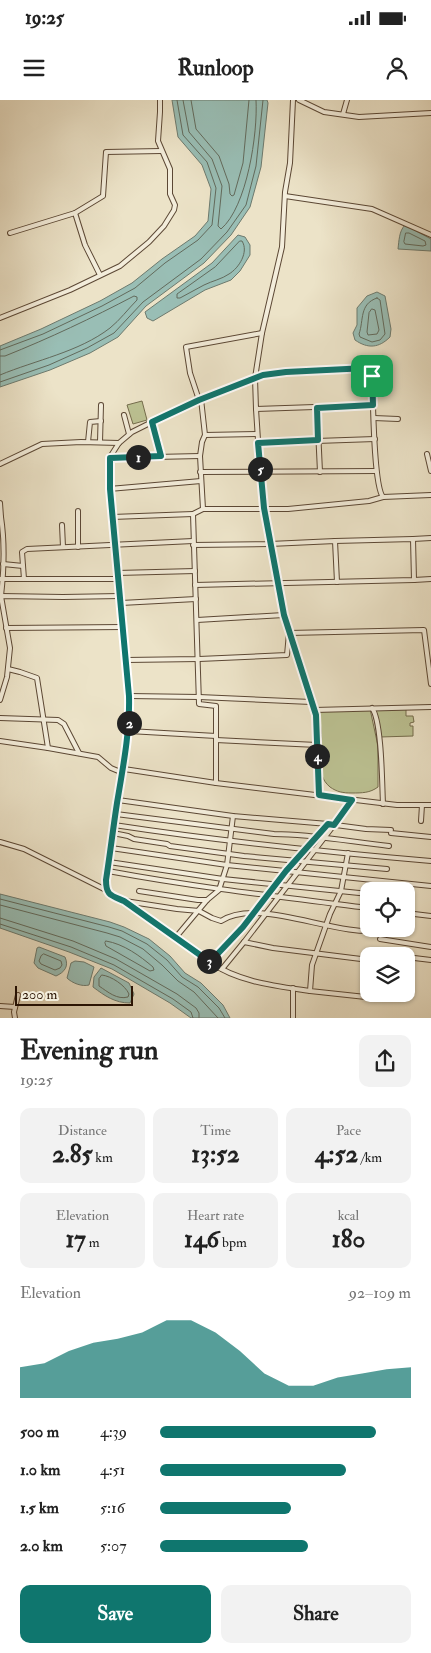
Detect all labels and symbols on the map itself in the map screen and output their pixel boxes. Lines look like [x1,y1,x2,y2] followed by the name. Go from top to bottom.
[351,355,393,397] pin
[126,444,150,470] pin: 1
[248,456,272,482] pin: 5
[116,710,142,736] pin: 2
[304,744,330,768] pin: 4
[196,948,222,974] pin: 3
[15,983,132,1006] scale bar

